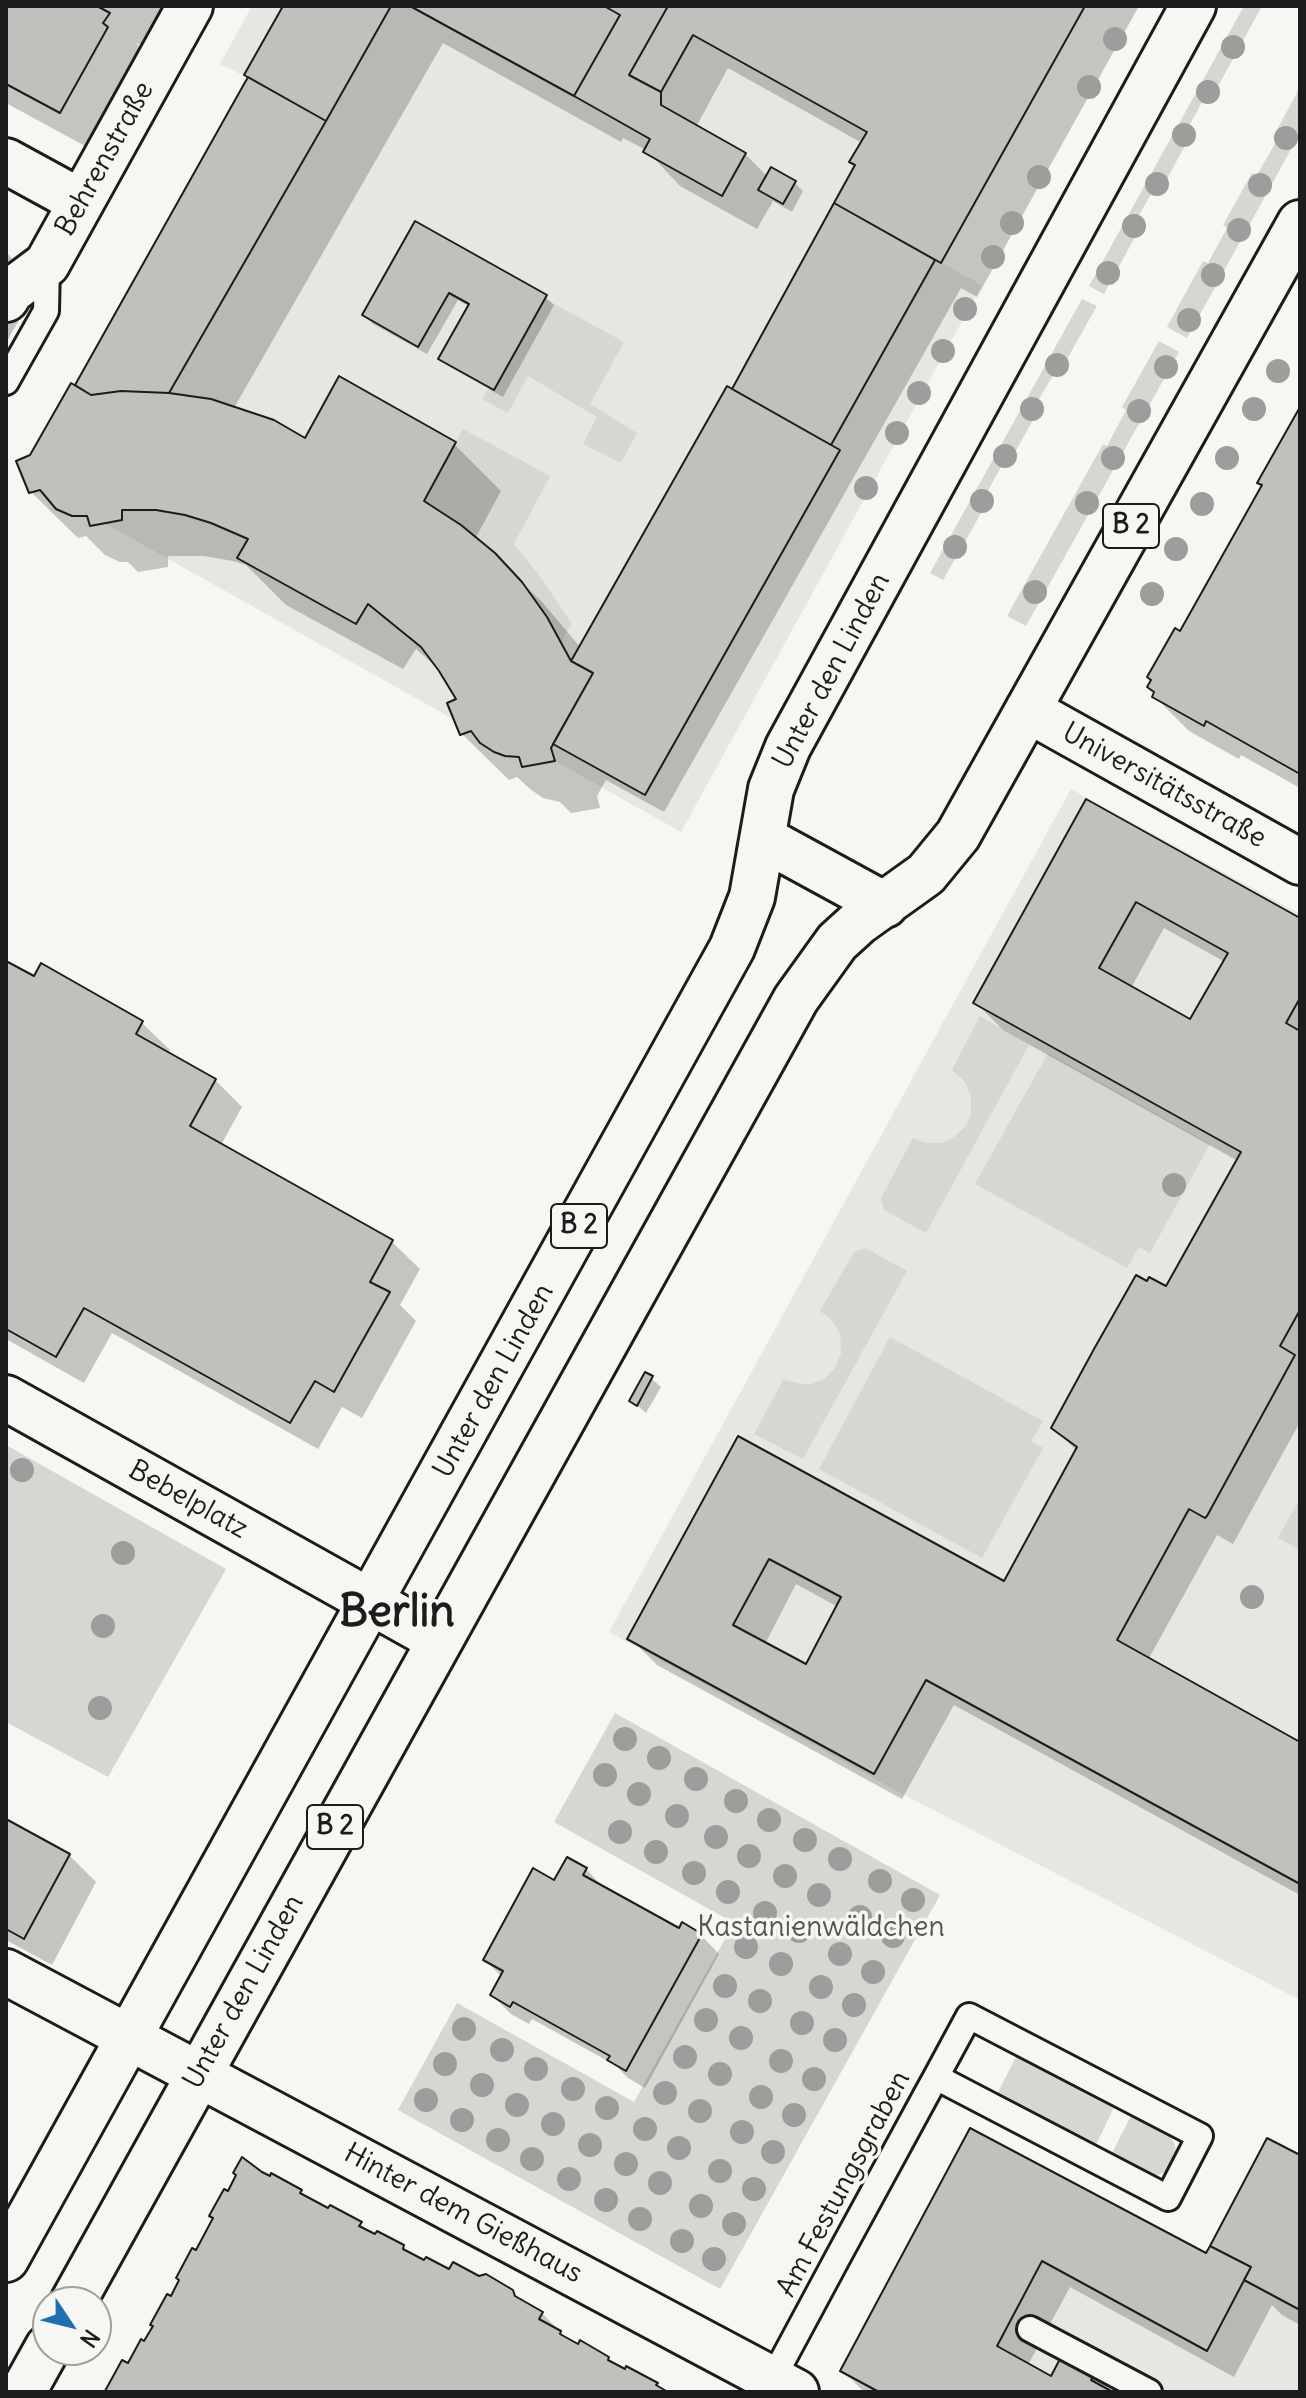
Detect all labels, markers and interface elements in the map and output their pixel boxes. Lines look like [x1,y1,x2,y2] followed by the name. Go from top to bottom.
[49,76,161,242] street label: Behrenstraße
[1103,504,1159,548] road number: B 2
[766,567,898,775] street label: Unter den Linden
[1056,716,1272,856] street label: Universitätsstraße
[551,1204,607,1248] road number: B 2
[427,1278,561,1484] street label: Unter den Linden
[122,1453,254,1547] street label: Bebelplatz
[339,1587,455,1639] district label: Berlin
[307,1805,363,1849] road number: B 2
[177,1889,311,2095] street label: Unter den Linden
[697,1911,945,1945] park label: Kastanienwäldchen
[770,2065,918,2303] street label: Am Festungsgraben
[338,2137,588,2291] street label: Hinter dem Gießhaus
[32,2286,112,2366] north arrow
[74,2324,106,2353] text: N

